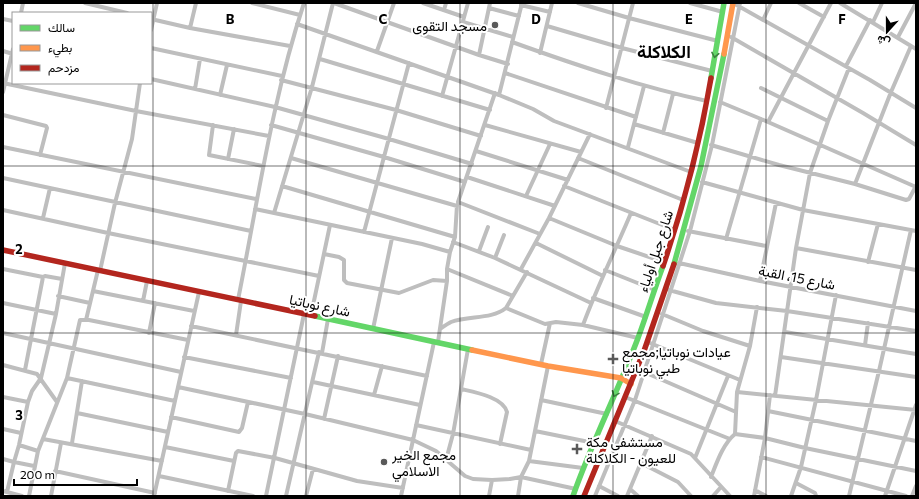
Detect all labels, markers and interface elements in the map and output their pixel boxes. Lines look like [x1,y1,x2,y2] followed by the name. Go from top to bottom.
[226,11,235,27] text: B
[379,11,388,27] text: C
[531,11,541,27] text: D
[685,11,693,27] text: E
[838,11,846,27] text: F
[12,12,152,84] legend
[867,12,907,52] north arrow
[412,17,487,35] place label: مسجد التقوى
[48,20,75,34] text: سالك
[490,20,500,30] marker: مسجد التقوى
[875,32,892,50] text: ش
[48,40,72,58] text: بطيء
[637,40,691,62] district label: الكلاكلة
[711,52,720,58] one-way arrow
[48,60,79,76] text: مزدحم
[634,208,679,295] street label: شارع جبل أولياء
[15,241,23,257] text: 2
[757,261,837,296] street label: شارع 15، القبة
[287,290,352,323] street label: شارع نوباتيا
[622,343,731,380] place label: عيادات نوباتيا;مجمع طبي نوباتيا
[607,353,619,365] marker: عيادات نوباتيا;مجمع طبي نوباتيا
[612,390,620,397] one-way arrow
[15,407,23,423] text: 3
[586,433,676,467] place label: مستشفى مكة للعيون - الكلاكلة
[571,443,583,455] marker: مستشفى مكة للعيون - الكلاكلة
[391,446,456,483] place label: مجمع الخير الاسلامي
[379,457,389,467] marker: مجمع الخير الاسلامي
[14,461,137,487] scale bar
[20,467,55,481] text: 200 m

